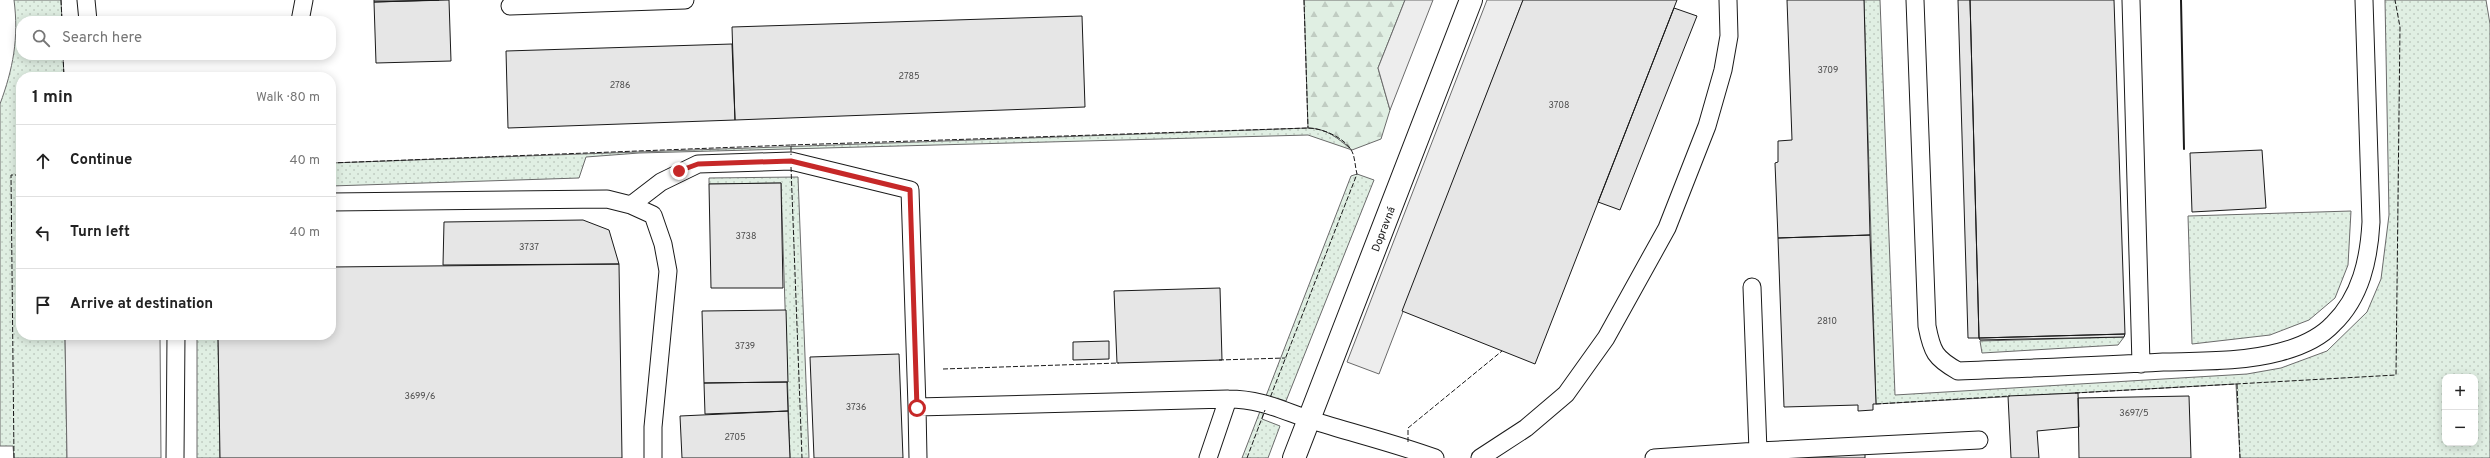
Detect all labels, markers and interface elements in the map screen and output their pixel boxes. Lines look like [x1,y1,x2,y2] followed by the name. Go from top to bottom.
[16,16,336,60] search box
[30,27,52,49] icon: search
[62,29,142,48] text: Search here
[1818,65,1838,76] house number: 3709
[899,71,919,82] house number: 2785
[610,80,630,91] house number: 2786
[32,87,73,109] text: 1 min
[256,90,320,106] text: Walk · 80 m
[1548,100,1570,111] house number: 3708
[32,150,54,172] icon: ahead
[70,151,132,170] text: Continue
[290,153,320,169] text: 40 m
[670,162,688,180] route end
[1369,205,1399,254] street label: Dopravná
[32,222,54,244] icon: left
[70,223,130,242] text: Turn left
[290,225,320,241] text: 40 m
[736,231,756,242] house number: 3738
[519,242,539,253] house number: 3737
[32,294,54,316] icon: arrive
[70,295,213,314] text: Arrive at destination
[1817,316,1837,327] house number: 2810
[735,341,755,352] house number: 3739
[2442,374,2478,446] map controls
[2442,374,2478,410] button: +
[404,391,436,402] house number: 3699/6
[908,399,926,417] route start
[846,402,866,413] house number: 3736
[2119,408,2149,419] house number: 3697/5
[2442,410,2478,446] button: −
[724,432,746,443] house number: 2705

